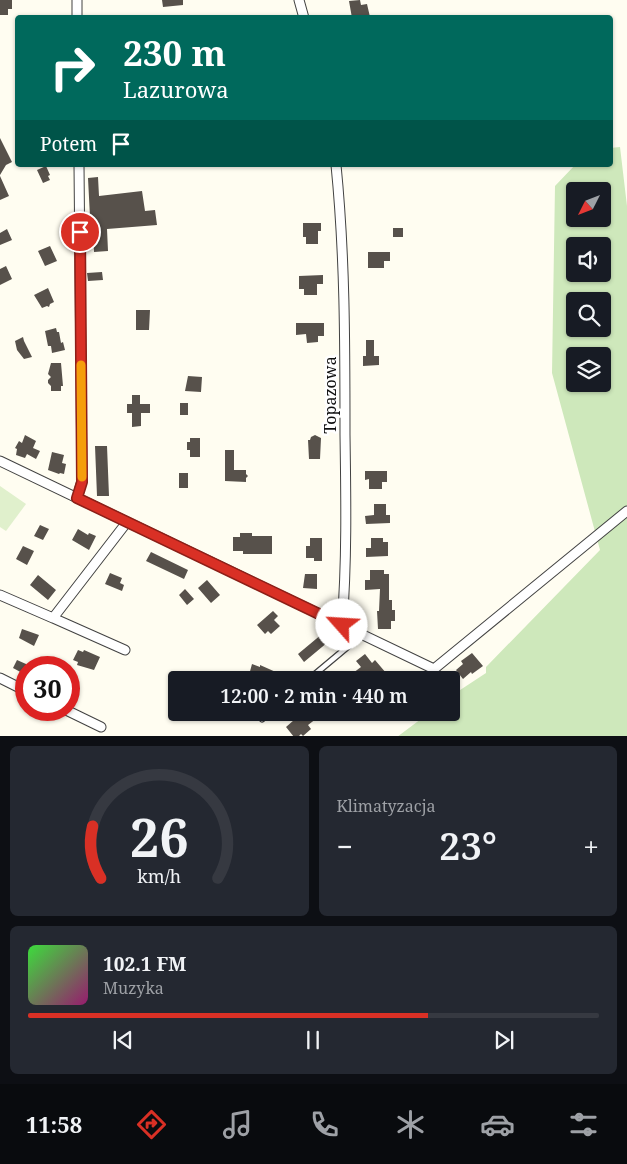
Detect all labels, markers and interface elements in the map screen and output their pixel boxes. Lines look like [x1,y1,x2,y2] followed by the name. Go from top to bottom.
[123,29,226,76] text: 230 m
[40,35,105,100] icon: right
[123,74,229,104] text: Lazurowa
[107,130,135,158] icon: arrive
[40,131,97,157] text: Potem
[566,182,611,228] north arrow
[566,182,611,392] map controls
[59,211,101,253] pin
[66,218,94,246] icon: arrive
[566,237,611,282] button: sound
[566,292,611,337] button: search
[566,347,611,392] button: layers
[319,356,341,434] street label: Topazowa
[315,598,367,650] position arrow
[15,656,80,721] speed limit sign: 30
[220,683,408,709] text: 12:00 · 2 min · 440 m
[337,795,435,817] text: Klimatyzacja
[130,801,189,872] text: 26
[439,819,497,871] text: 23°
[337,827,353,865] text: −
[583,827,599,865] text: +
[137,864,181,888] text: km/h
[103,951,186,977] text: 102.1 FM
[103,977,164,999] text: Muzyka
[109,1026,137,1054] icon: previous
[299,1026,327,1054] icon: pause
[490,1026,518,1054] icon: next
[134,1107,169,1142] icon: directions
[220,1107,255,1142] icon: music
[307,1107,342,1142] icon: phone
[393,1107,428,1142] icon: climate
[480,1107,515,1142] icon: car
[566,1107,601,1142] icon: filters
[26,1109,82,1139] text: 11:58

